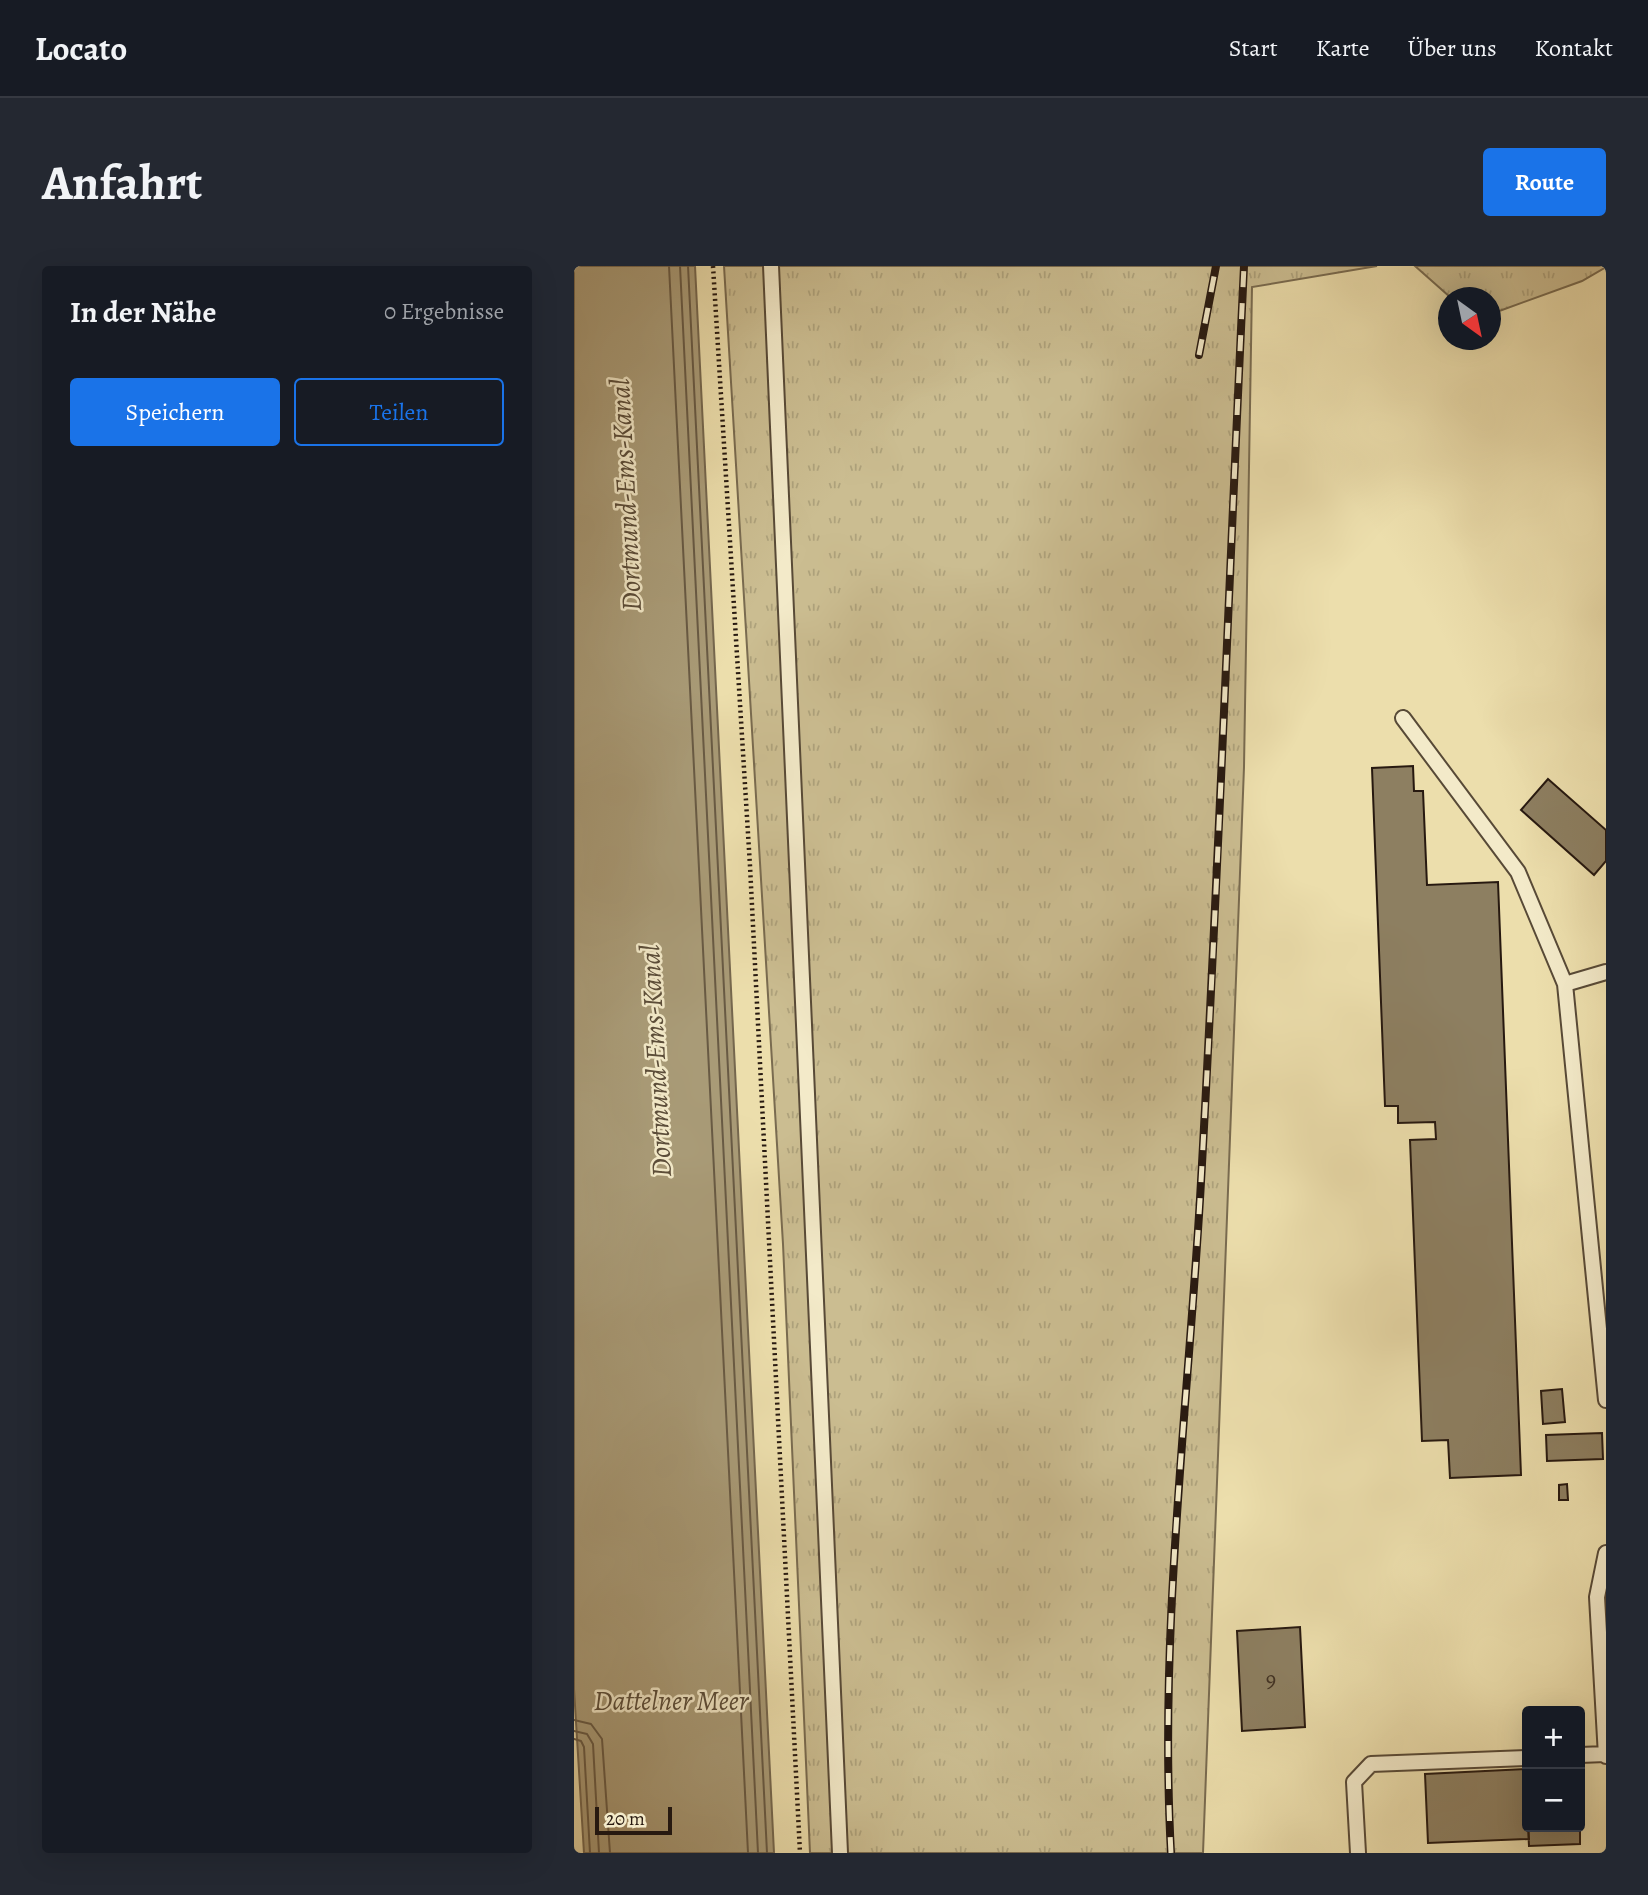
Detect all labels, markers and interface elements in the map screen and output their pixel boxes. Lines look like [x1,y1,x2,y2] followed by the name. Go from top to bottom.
[35,26,127,71] text: Locato
[1229,32,1278,64] text: Start
[1316,32,1370,64] text: Karte
[1408,32,1497,64] text: Über uns
[1535,32,1613,64] text: Kontakt
[1483,148,1606,216] button: Route
[42,149,202,216] text: Anfahrt
[1438,287,1501,350] north arrow
[70,292,216,332] text: In der Nähe
[384,296,504,327] text: 0 Ergebnisse
[70,378,280,446] button: Speichern
[294,378,504,446] button: Teilen
[601,378,651,612] water label: Dortmund-Ems-Kanal
[631,944,681,1178] water label: Dortmund-Ems-Kanal
[1266,1664,1276,1695] house number: 9
[594,1682,750,1720] water label: Dattelner Meer
[1522,1706,1585,1832] map controls
[1522,1706,1585,1769] button: +
[1522,1769,1585,1832] button: −
[595,1804,672,1836] scale bar
[606,1806,645,1832] text: 20 m

